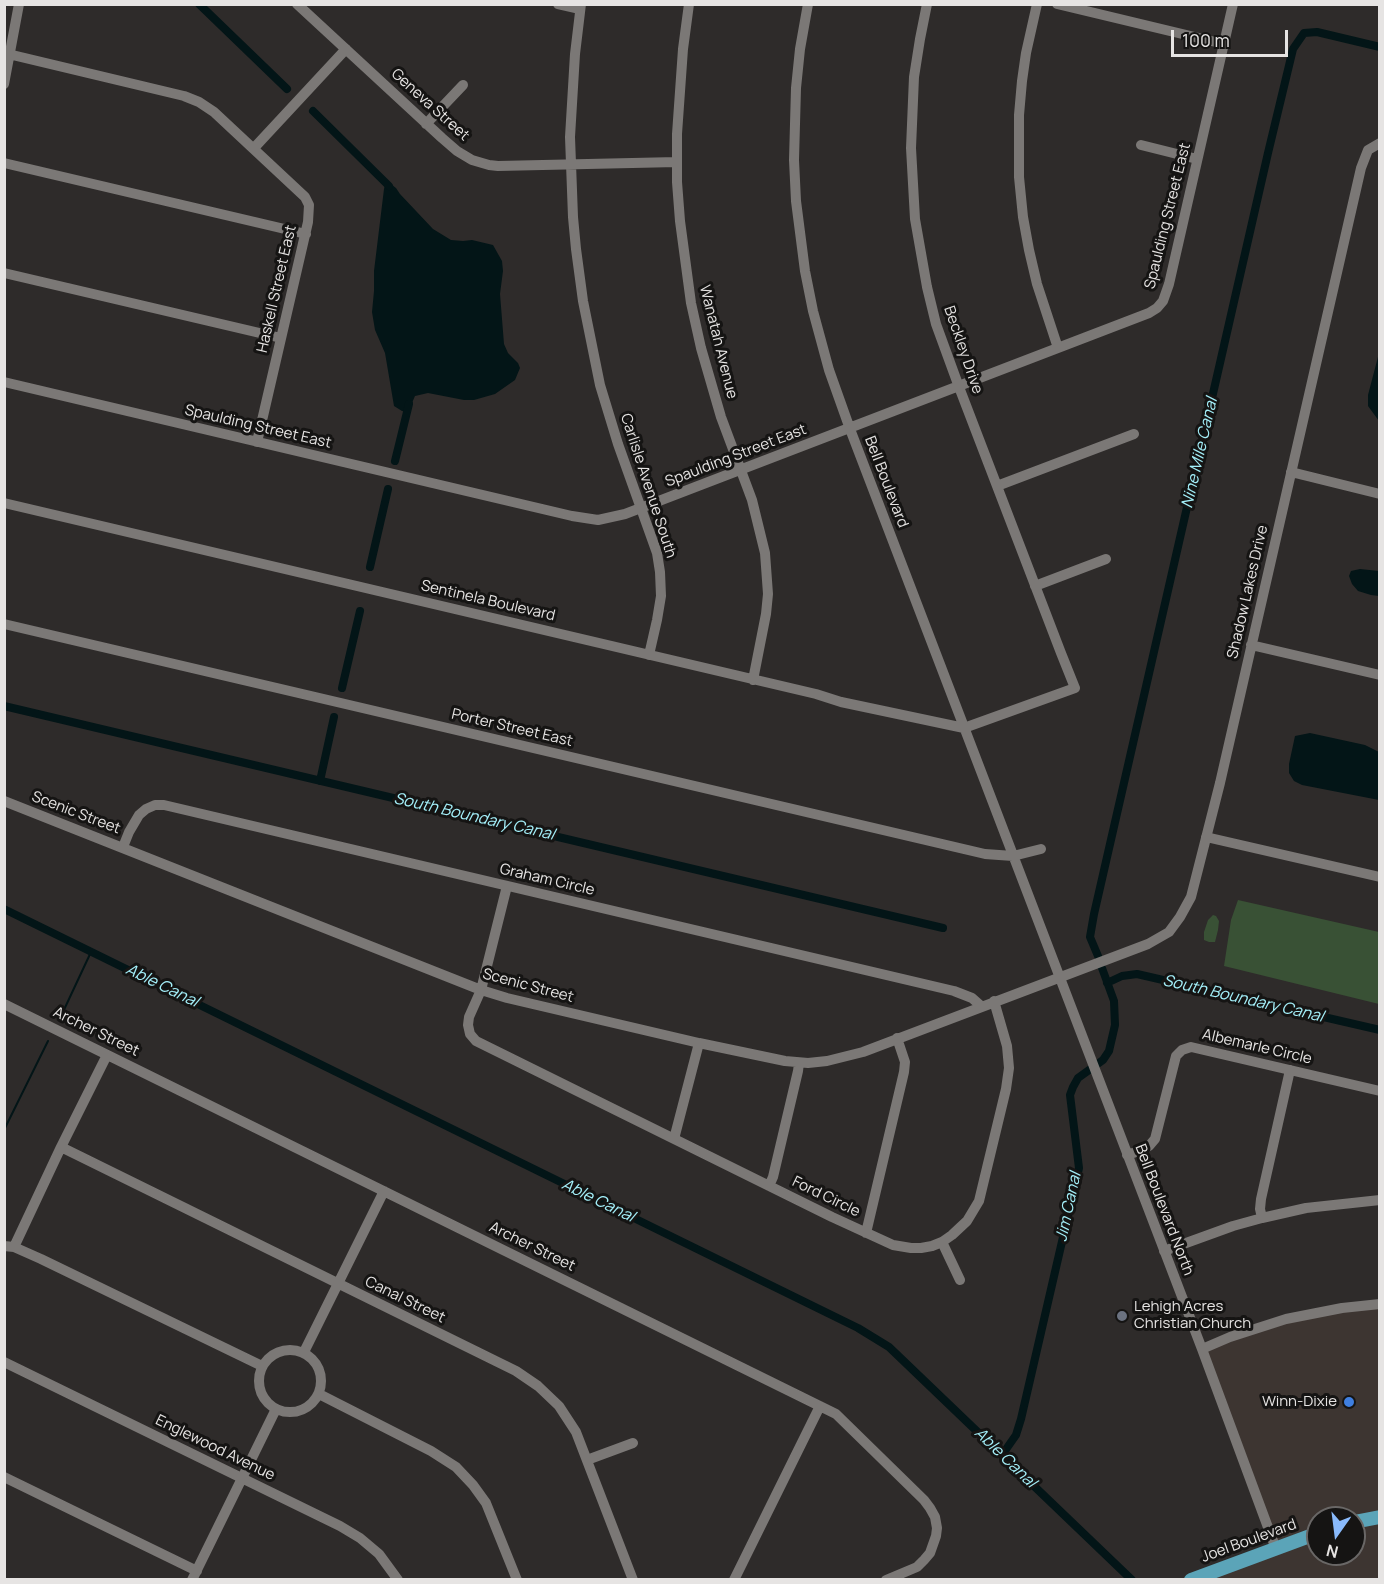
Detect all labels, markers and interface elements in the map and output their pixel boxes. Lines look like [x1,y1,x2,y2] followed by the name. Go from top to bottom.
[1174,18,1291,56] scale bar
[1182,28,1230,52] text: 100 m
[387,65,473,145] street label: Geneva Street
[1141,141,1195,291] street label: Spaulding Street East
[254,223,300,355] street label: Haskell Street East
[695,283,741,401] street label: Wanatah Avenue
[940,304,986,396] street label: Beckley Drive
[1178,396,1222,510] water label: Nine Mile Canal
[183,401,333,453] street label: Spaulding Street East
[616,411,680,561] street label: Carlisle Avenue South
[663,421,809,491] street label: Spaulding Street East
[860,434,912,530] street label: Bell Boulevard
[1224,523,1272,661] street label: Shadow Lakes Drive
[419,577,557,625] street label: Sentinela Boulevard
[450,705,574,751] street label: Porter Street East
[29,788,123,838] street label: Scenic Street
[392,789,556,845] water label: South Boundary Canal
[498,860,596,900] street label: Graham Circle
[123,960,201,1012] water label: Able Canal
[480,965,576,1007] street label: Scenic Street
[1161,971,1325,1027] water label: South Boundary Canal
[50,1003,142,1061] street label: Archer Street
[1200,1026,1314,1068] street label: Albemarle Circle
[1131,1142,1197,1278] street label: Bell Boulevard North
[1052,1171,1086,1243] water label: Jim Canal
[789,1173,863,1221] street label: Ford Circle
[559,1175,637,1227] water label: Able Canal
[486,1218,578,1276] street label: Archer Street
[362,1273,448,1327] street label: Canal Street
[1134,1298,1251,1333] place label: Lehigh Acres Christian Church
[1115,1309,1129,1323] marker: Lehigh Acres Christian Church
[1262,1393,1337,1411] place label: Winn-Dixie
[1342,1395,1356,1409] marker: Winn-Dixie
[152,1411,278,1485] street label: Englewood Avenue
[970,1424,1040,1492] water label: Able Canal
[1306,1506,1366,1566] north arrow
[1199,1515,1299,1567] street label: Joel Boulevard
[1324,1539,1340,1564] text: N

